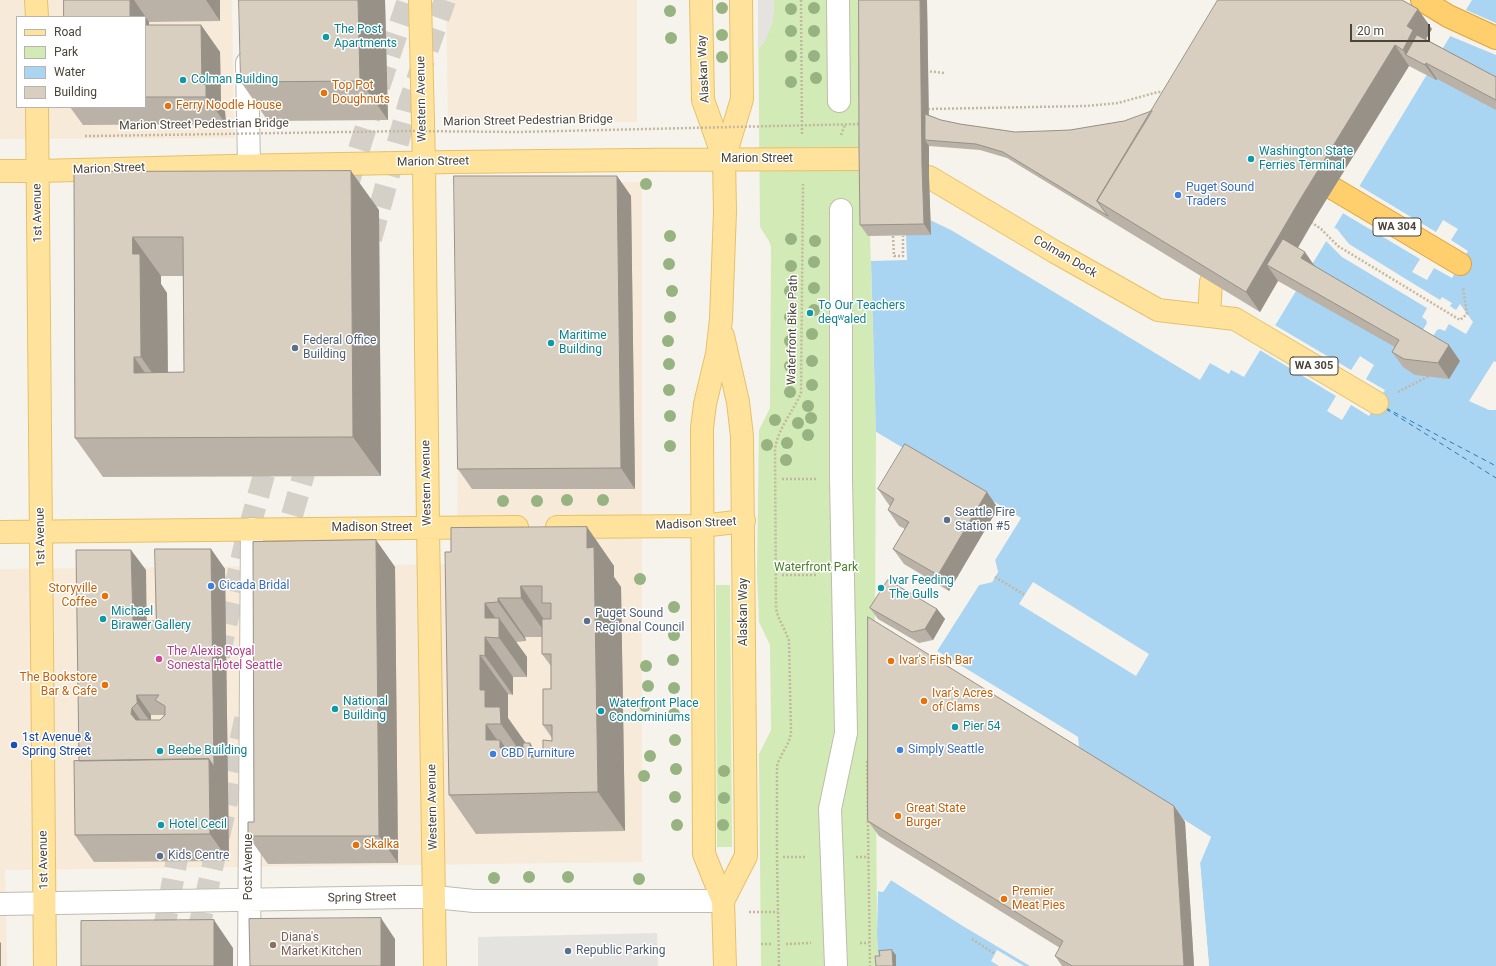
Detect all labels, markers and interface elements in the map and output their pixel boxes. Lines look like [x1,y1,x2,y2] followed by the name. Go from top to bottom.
[16,16,146,108] legend
[1352,16,1432,42] scale bar
[334,23,397,51] place label: The Post Apartments
[1357,24,1384,38] text: 20 m
[54,25,82,39] text: Road
[321,32,331,42] marker: The Post Apartments
[695,35,713,103] street label: Alaskan Way
[54,45,78,59] text: Park
[414,56,430,142] street label: Western Avenue
[54,65,85,79] text: Water
[191,73,278,87] place label: Colman Building
[178,75,188,85] marker: Colman Building
[332,79,390,107] place label: Top Pot Doughnuts
[54,85,97,99] text: Building
[319,88,329,98] marker: Top Pot Doughnuts
[176,99,282,113] place label: Ferry Noodle House
[163,101,173,111] marker: Ferry Noodle House
[443,112,613,130] street label: Marion Street Pedestrian Bridge
[119,116,289,134] street label: Marion Street Pedestrian Bridge
[1259,145,1353,173] place label: Washington State Ferries Terminal
[721,152,793,166] street label: Marion Street
[397,154,469,170] street label: Marion Street
[1246,154,1256,164] marker: Washington State Ferries Terminal
[73,161,145,177] street label: Marion Street
[1186,181,1254,209] place label: Puget Sound Traders
[30,183,46,243] street label: 1st Avenue
[1173,190,1183,200] marker: Puget Sound Traders
[1373,218,1421,236] road number: WA 304
[1031,233,1099,281] street label: Colman Dock
[785,275,801,385] street label: Waterfront Bike Path
[818,299,905,327] place label: To Our Teachers deqʷaled
[805,308,815,318] marker: To Our Teachers deqʷaled
[559,329,607,357] place label: Maritime Building
[303,334,376,362] place label: Federal Office Building
[546,338,556,348] marker: Maritime Building
[290,343,300,353] marker: Federal Office Building
[1290,357,1338,375] road number: WA 305
[419,440,435,526] street label: Western Avenue
[955,506,1015,534] place label: Seattle Fire Station #5
[33,507,49,567] street label: 1st Avenue
[655,515,737,533] street label: Madison Street
[942,515,952,525] marker: Seattle Fire Station #5
[332,521,412,535] street label: Madison Street
[774,561,858,575] park label: Waterfront Park
[889,574,954,602] place label: Ivar Feeding The Gulls
[737,578,751,646] street label: Alaskan Way
[219,579,289,593] place label: Cicada Bridal
[206,581,216,591] marker: Cicada Bridal
[48,582,97,610] place label: Storyville Coffee
[876,583,886,593] marker: Ivar Feeding The Gulls
[100,591,110,601] marker: Storyville Coffee
[111,605,191,633] place label: Michael Birawer Gallery
[595,607,684,635] place label: Puget Sound Regional Council
[98,614,108,624] marker: Michael Birawer Gallery
[582,616,592,626] marker: Puget Sound Regional Council
[167,645,282,673] place label: The Alexis Royal Sonesta Hotel Seattle
[154,654,164,664] marker: The Alexis Royal Sonesta Hotel Seattle
[899,654,973,668] place label: Ivar's Fish Bar
[886,656,896,666] marker: Ivar's Fish Bar
[19,671,97,699] place label: The Bookstore Bar & Cafe
[100,680,110,690] marker: The Bookstore Bar & Cafe
[932,687,993,715] place label: Ivar's Acres of Clams
[343,695,388,723] place label: National Building
[919,696,929,706] marker: Ivar's Acres of Clams
[609,697,699,725] place label: Waterfront Place Condominiums
[330,704,340,714] marker: National Building
[596,706,606,716] marker: Waterfront Place Condominiums
[963,720,1000,734] place label: Pier 54
[950,722,960,732] marker: Pier 54
[22,731,92,759] place label: 1st Avenue & Spring Street
[9,740,19,750] marker: 1st Avenue & Spring Street
[908,743,984,757] place label: Simply Seattle
[168,744,247,758] place label: Beebe Building
[895,745,905,755] marker: Simply Seattle
[155,746,165,756] marker: Beebe Building
[501,747,575,761] place label: CBD Furniture
[488,749,498,759] marker: CBD Furniture
[425,764,441,850] street label: Western Avenue
[906,802,966,830] place label: Great State Burger
[893,811,903,821] marker: Great State Burger
[169,818,227,832] place label: Hotel Cecil
[156,820,166,830] marker: Hotel Cecil
[36,830,52,890] street label: 1st Avenue
[242,834,256,900] street label: Post Avenue
[364,838,399,852] place label: Skalka
[351,840,361,850] marker: Skalka
[168,849,229,863] place label: Kids Centre
[155,851,165,861] marker: Kids Centre
[1012,885,1065,913] place label: Premier Meat Pies
[327,890,397,906] street label: Spring Street
[999,894,1009,904] marker: Premier Meat Pies
[281,931,362,959] place label: Diana's Market Kitchen
[268,940,278,950] marker: Diana's Market Kitchen
[576,944,665,958] place label: Republic Parking
[563,946,573,956] marker: Republic Parking

